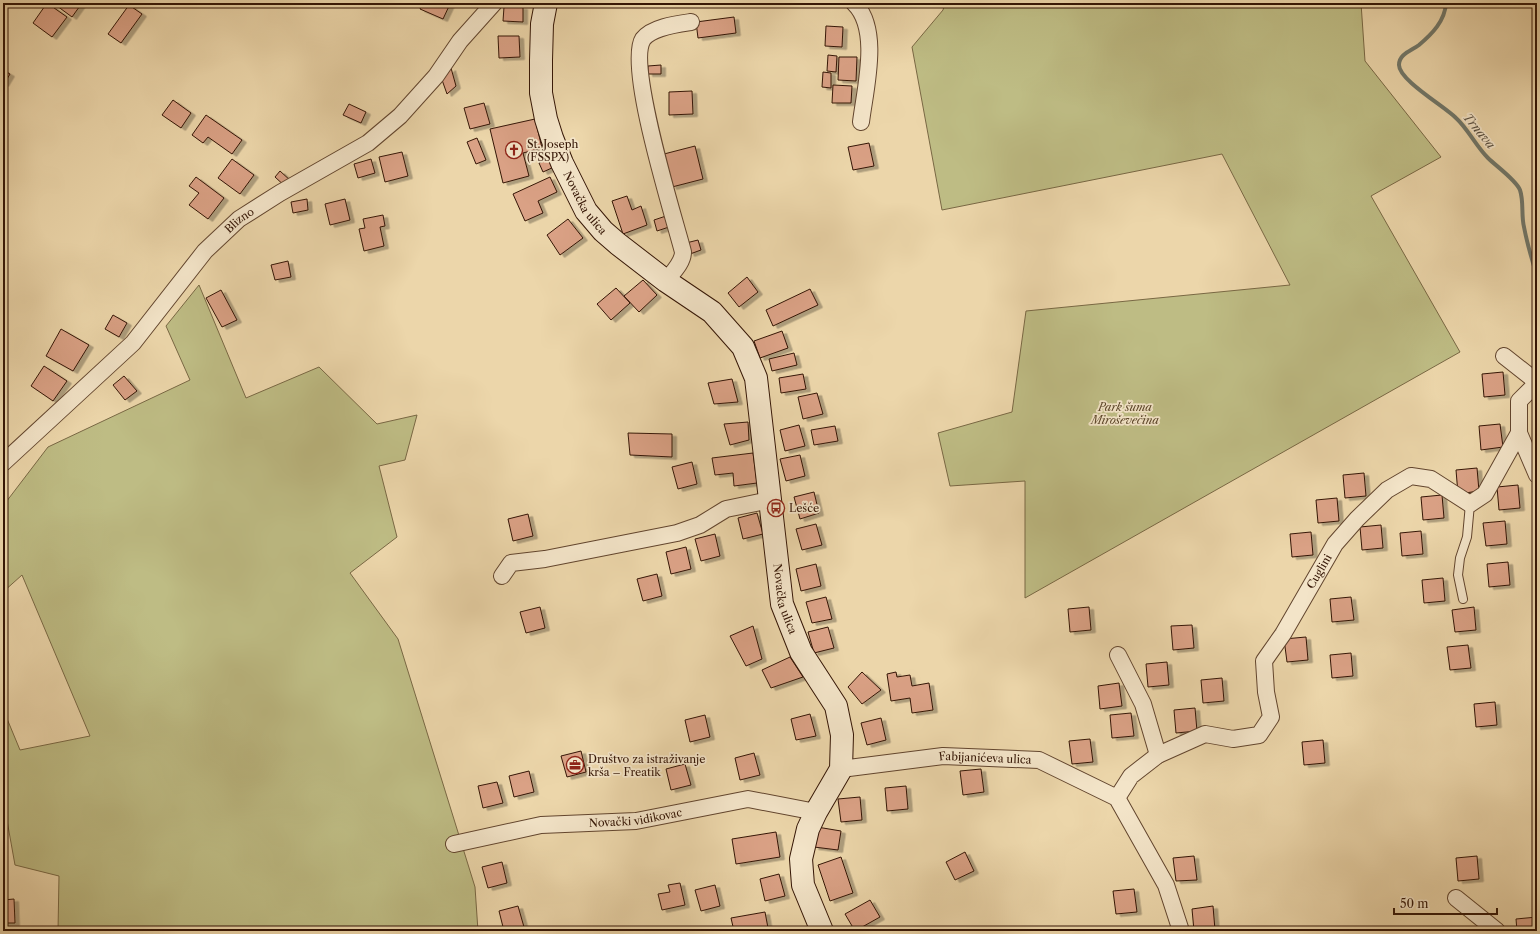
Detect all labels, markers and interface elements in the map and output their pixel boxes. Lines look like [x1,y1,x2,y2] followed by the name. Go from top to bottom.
[1460,110,1499,152] water label: Trnava
[527,137,579,164] place label: St. Joseph (FSSPX)
[504,140,524,160] church icon: St. Joseph (FSSPX)
[560,169,610,238] street label: Novačka ulica
[222,204,257,236] street label: Blizno
[1089,400,1159,427] park label: Park šuma Miroševečina
[766,498,786,518] bus stop icon: Lešće
[789,501,819,515] place label: Lešće
[1304,551,1335,591] street label: Cuglini
[770,563,800,636] street label: Novačka ulica
[938,749,1032,767] street label: Fabijanićeva ulica
[588,752,705,779] place label: Društvo za istraživanje krša – Freatik
[565,755,585,775] office icon: Društvo za istraživanje krša – Freatik
[589,805,684,830] street label: Novački vidikovac
[1394,890,1497,916] scale bar
[1400,896,1429,911] text: 50 m

